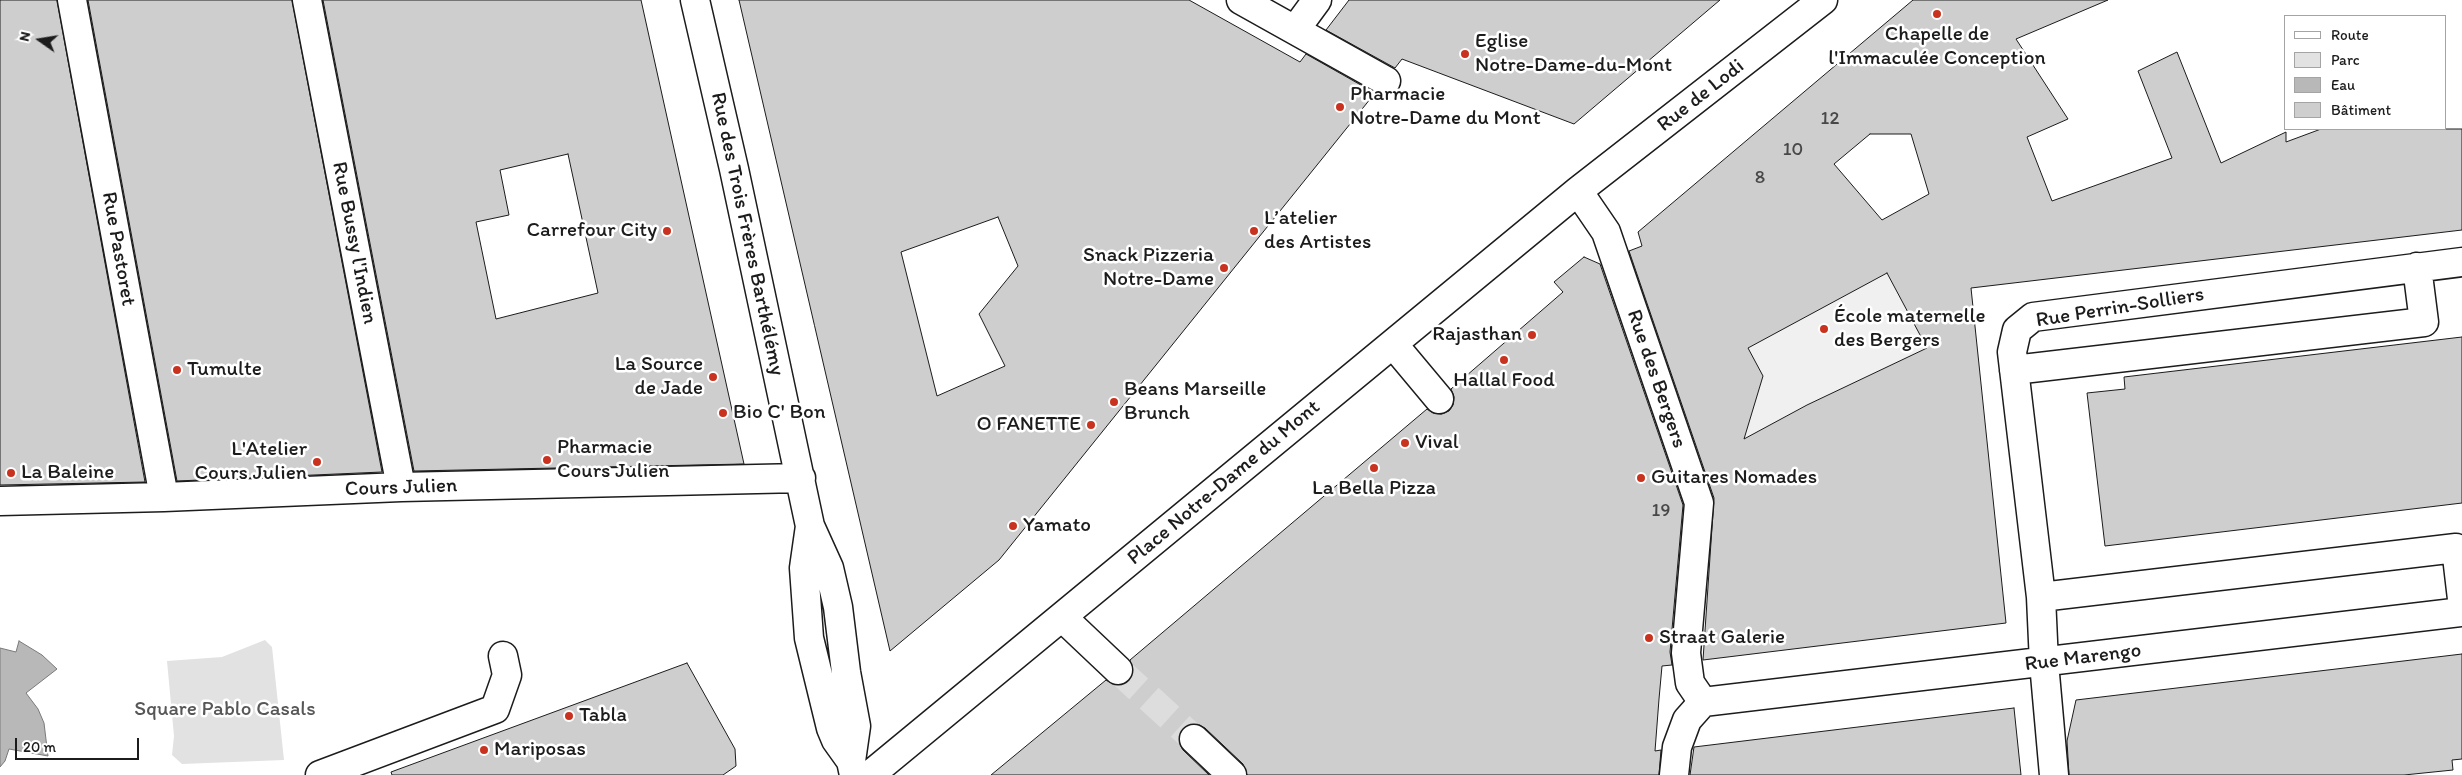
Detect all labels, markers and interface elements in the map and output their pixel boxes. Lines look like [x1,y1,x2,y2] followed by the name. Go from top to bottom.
[1931,8,1943,20] marker: Chapelle de l'Immaculée Conception
[15,15,65,65] north arrow
[2284,15,2447,130] legend
[1828,22,2046,72] place label: Chapelle de l'Immaculée Conception
[2331,26,2369,44] text: Route
[1475,29,1672,79] place label: Eglise Notre-Dame-du-Mont
[16,30,34,43] text: N
[1459,48,1471,60] marker: Eglise Notre-Dame-du-Mont
[2331,51,2360,69] text: Parc
[1652,54,1750,138] street label: Rue de Lodi
[2331,76,2355,94] text: Eau
[1350,82,1541,132] place label: Pharmacie Notre-Dame du Mont
[705,90,789,378] street label: Rue des Trois Frères Barthélémy
[1334,101,1346,113] marker: Pharmacie Notre-Dame du Mont
[2331,101,2391,119] text: Bâtiment
[1821,108,1839,130] house number: 12
[1783,139,1803,161] house number: 10
[326,160,382,326] street label: Rue Bussy l'Indien
[1755,167,1765,189] house number: 8
[96,190,140,308] street label: Rue Pastoret
[1264,206,1371,256] place label: L’atelier des Artistes
[526,218,657,244] place label: Carrefour City
[661,225,673,237] marker: Carrefour City
[1248,225,1260,237] marker: L’atelier des Artistes
[1083,243,1214,293] place label: Snack Pizzeria Notre-Dame
[1218,262,1230,274] marker: Snack Pizzeria Notre-Dame
[2034,282,2206,334] street label: Rue Perrin-Solliers
[1834,304,1985,354] place label: École maternelle des Bergers
[1621,306,1691,452] street label: Rue des Bergers
[1432,322,1522,348] place label: Rajasthan
[1818,323,1830,335] marker: École maternelle des Bergers
[1526,329,1538,341] marker: Rajasthan
[615,352,703,402] place label: La Source de Jade
[1498,354,1510,366] marker: Hallal Food
[187,357,262,383] place label: Tumulte
[171,364,183,376] marker: Tumulte
[1453,368,1555,394] place label: Hallal Food
[707,371,719,383] marker: La Source de Jade
[1124,377,1266,427] place label: Beans Marseille Brunch
[1123,395,1325,571] street label: Place Notre-Dame du Mont
[1108,396,1120,408] marker: Beans Marseille Brunch
[733,400,826,426] place label: Bio C' Bon
[717,407,729,419] marker: Bio C' Bon
[976,412,1081,438] place label: O FANETTE
[1085,419,1097,431] marker: O FANETTE
[1415,430,1459,456] place label: Vival
[557,435,669,485] place label: Pharmacie Cours Julien
[195,437,307,487] place label: L'Atelier Cours Julien
[1399,437,1411,449] marker: Vival
[541,454,553,466] marker: Pharmacie Cours Julien
[311,456,323,468] marker: L'Atelier Cours Julien
[21,460,114,486] place label: La Baleine
[1368,462,1380,474] marker: La Bella Pizza
[1651,465,1817,491] place label: Guitares Nomades
[5,467,17,479] marker: La Baleine
[1635,472,1647,484] marker: Guitares Nomades
[344,473,458,503] street label: Cours Julien
[1312,476,1436,502] place label: La Bella Pizza
[1652,500,1670,522] house number: 19
[1023,513,1091,539] place label: Yamato
[1007,520,1019,532] marker: Yamato
[1659,625,1785,651] place label: Straat Galerie
[1643,632,1655,644] marker: Straat Galerie
[2023,638,2143,678] street label: Rue Marengo
[134,697,316,723] park label: Square Pablo Casals
[579,703,627,729] place label: Tabla
[563,710,575,722] marker: Tabla
[18,728,141,760] scale bar
[494,737,586,763] place label: Mariposas
[23,738,56,756] text: 20 m
[478,744,490,756] marker: Mariposas

